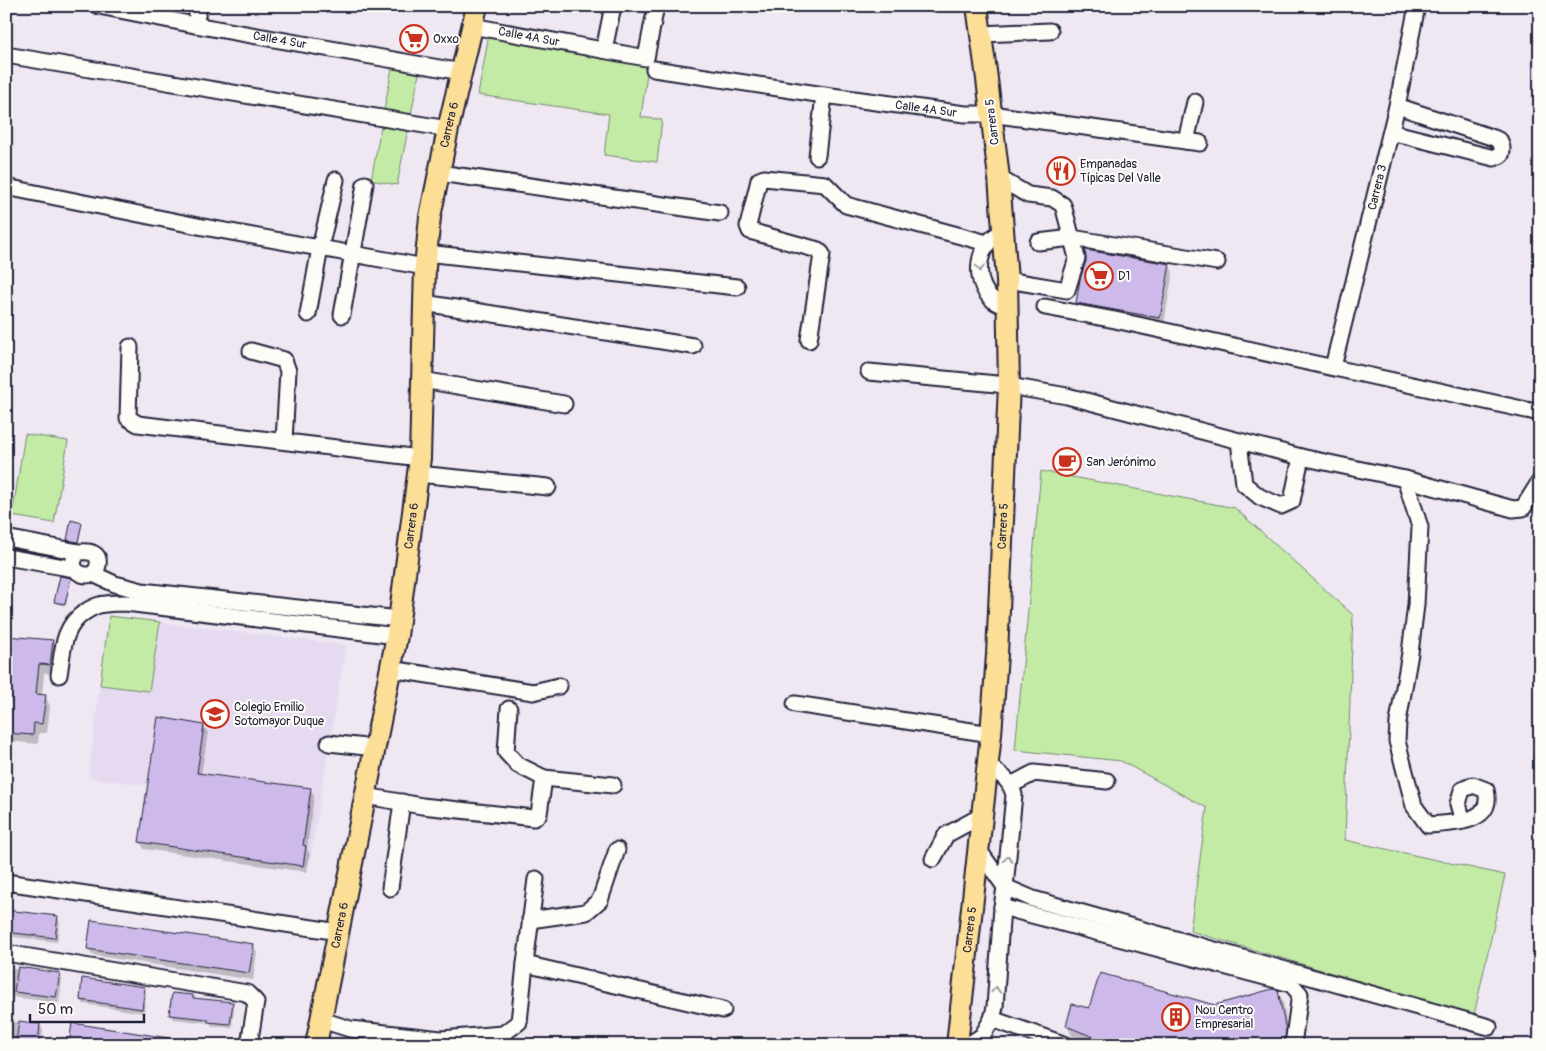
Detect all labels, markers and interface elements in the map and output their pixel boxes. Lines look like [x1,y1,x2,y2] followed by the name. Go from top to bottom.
[399,24,429,54] supermarket icon: Oxxo
[497,24,561,50] street label: Calle 4A Sur
[252,28,308,53] street label: Calle 4 Sur
[433,32,460,47] place label: Oxxo
[894,98,958,121] street label: Calle 4A Sur
[982,98,1003,146] street label: Carrera 5
[437,100,462,149] street label: Carrera 6
[1046,156,1076,186] restaurant icon: Empanadas Típicas Del Valle
[1080,157,1161,186] place label: Empanadas Típicas Del Valle
[1365,163,1390,212] street label: Carrera 3
[1084,261,1114,291] supermarket icon: D1
[975,265,985,273] one-way arrow
[1118,269,1130,284] place label: D1
[1052,447,1082,477] cafe icon: San Jerónimo
[1086,455,1156,470] place label: San Jerónimo
[401,502,422,550] street label: Carrera 6
[995,503,1012,550] street label: Carrera 5
[200,699,230,729] school or university icon: Colegio Emilio Sotomayor Duque
[234,700,324,729] place label: Colegio Emilio Sotomayor Duque
[1002,855,1013,863] one-way arrow
[328,901,352,950] street label: Carrera 6
[960,906,980,954] street label: Carrera 5
[990,985,1001,993] one-way arrow
[30,991,144,1023] scale bar
[38,1000,73,1019] text: 50 m
[1161,1002,1191,1032] building icon: Nou Centro Empresarial
[1195,1003,1254,1032] place label: Nou Centro Empresarial

